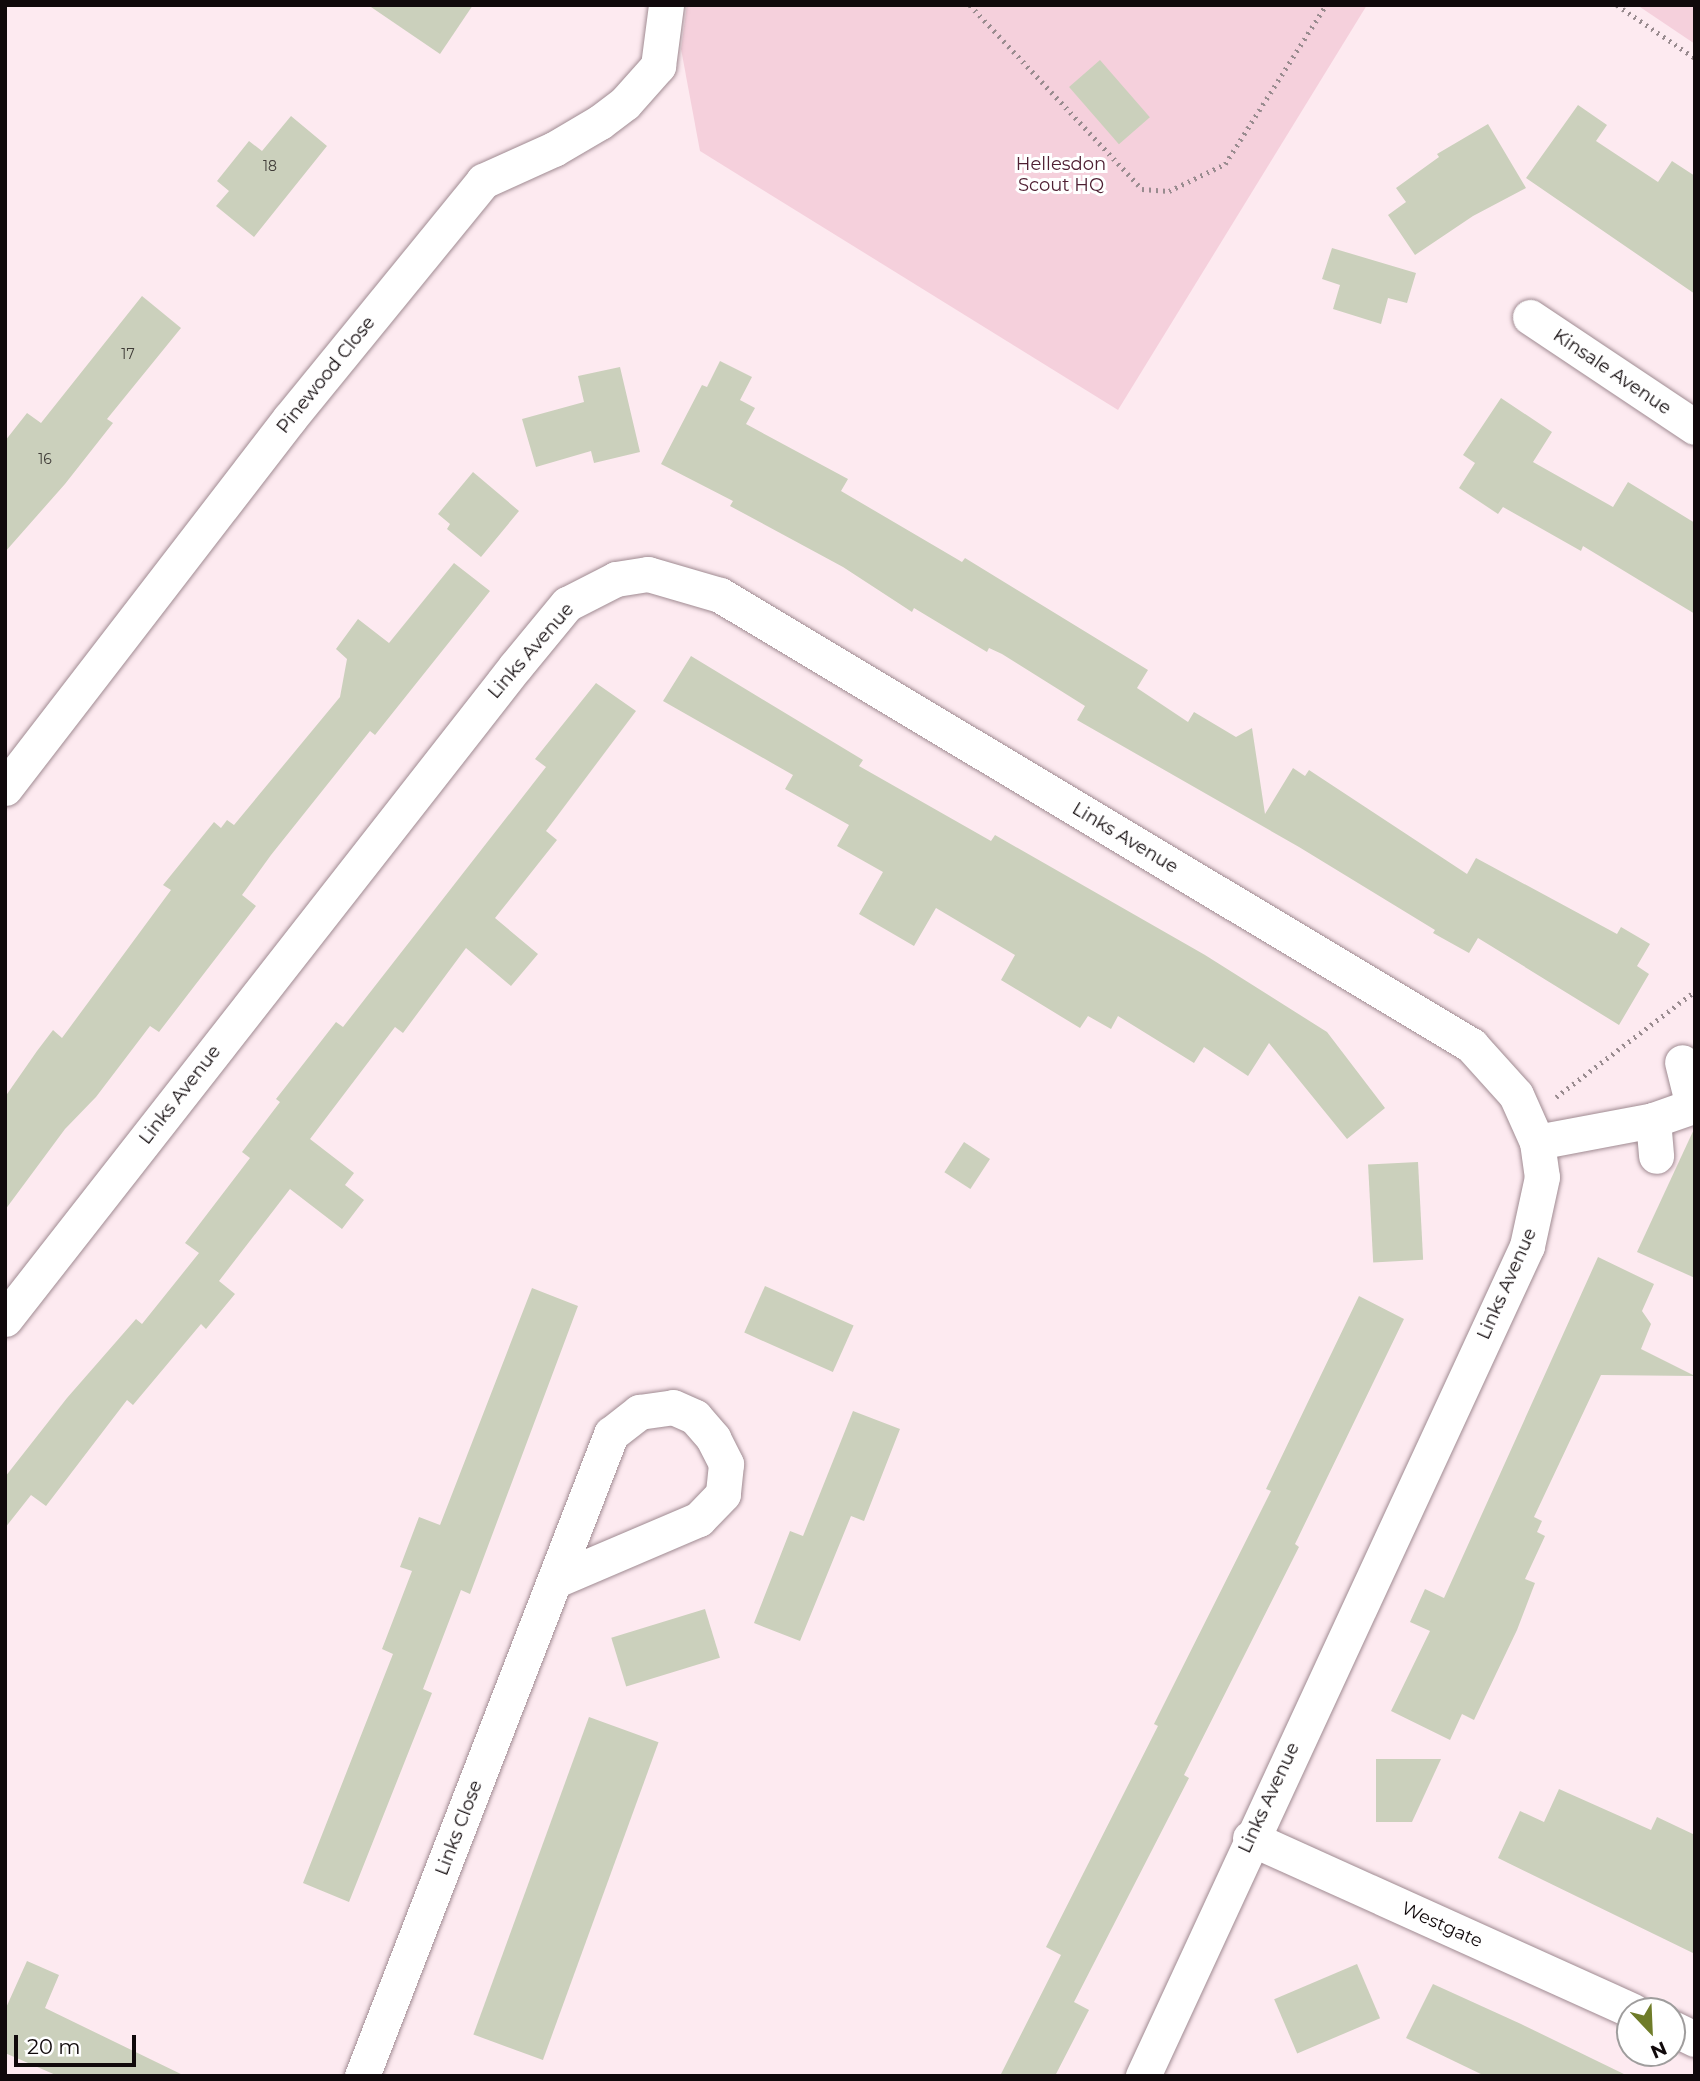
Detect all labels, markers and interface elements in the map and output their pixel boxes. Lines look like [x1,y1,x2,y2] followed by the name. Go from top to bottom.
[1016,154,1106,196] park label: Hellesdon Scout HQ
[263,158,277,174] house number: 18
[272,312,380,438] street label: Pinewood Close
[1549,325,1675,419] street label: Kinsale Avenue
[121,346,135,362] house number: 17
[38,451,52,467] house number: 16
[484,599,578,703] street label: Links Avenue
[1068,798,1182,878] street label: Links Avenue
[135,1041,225,1149] street label: Links Avenue
[1473,1225,1541,1343] street label: Links Avenue
[1234,1739,1304,1857] street label: Links Avenue
[431,1777,487,1879] street label: Links Close
[1398,1898,1486,1952] street label: Westgate
[1616,1997,1686,2067] north arrow
[18,2022,140,2066] scale bar
[27,2034,81,2059] text: 20 m
[1647,2036,1670,2064] text: N

